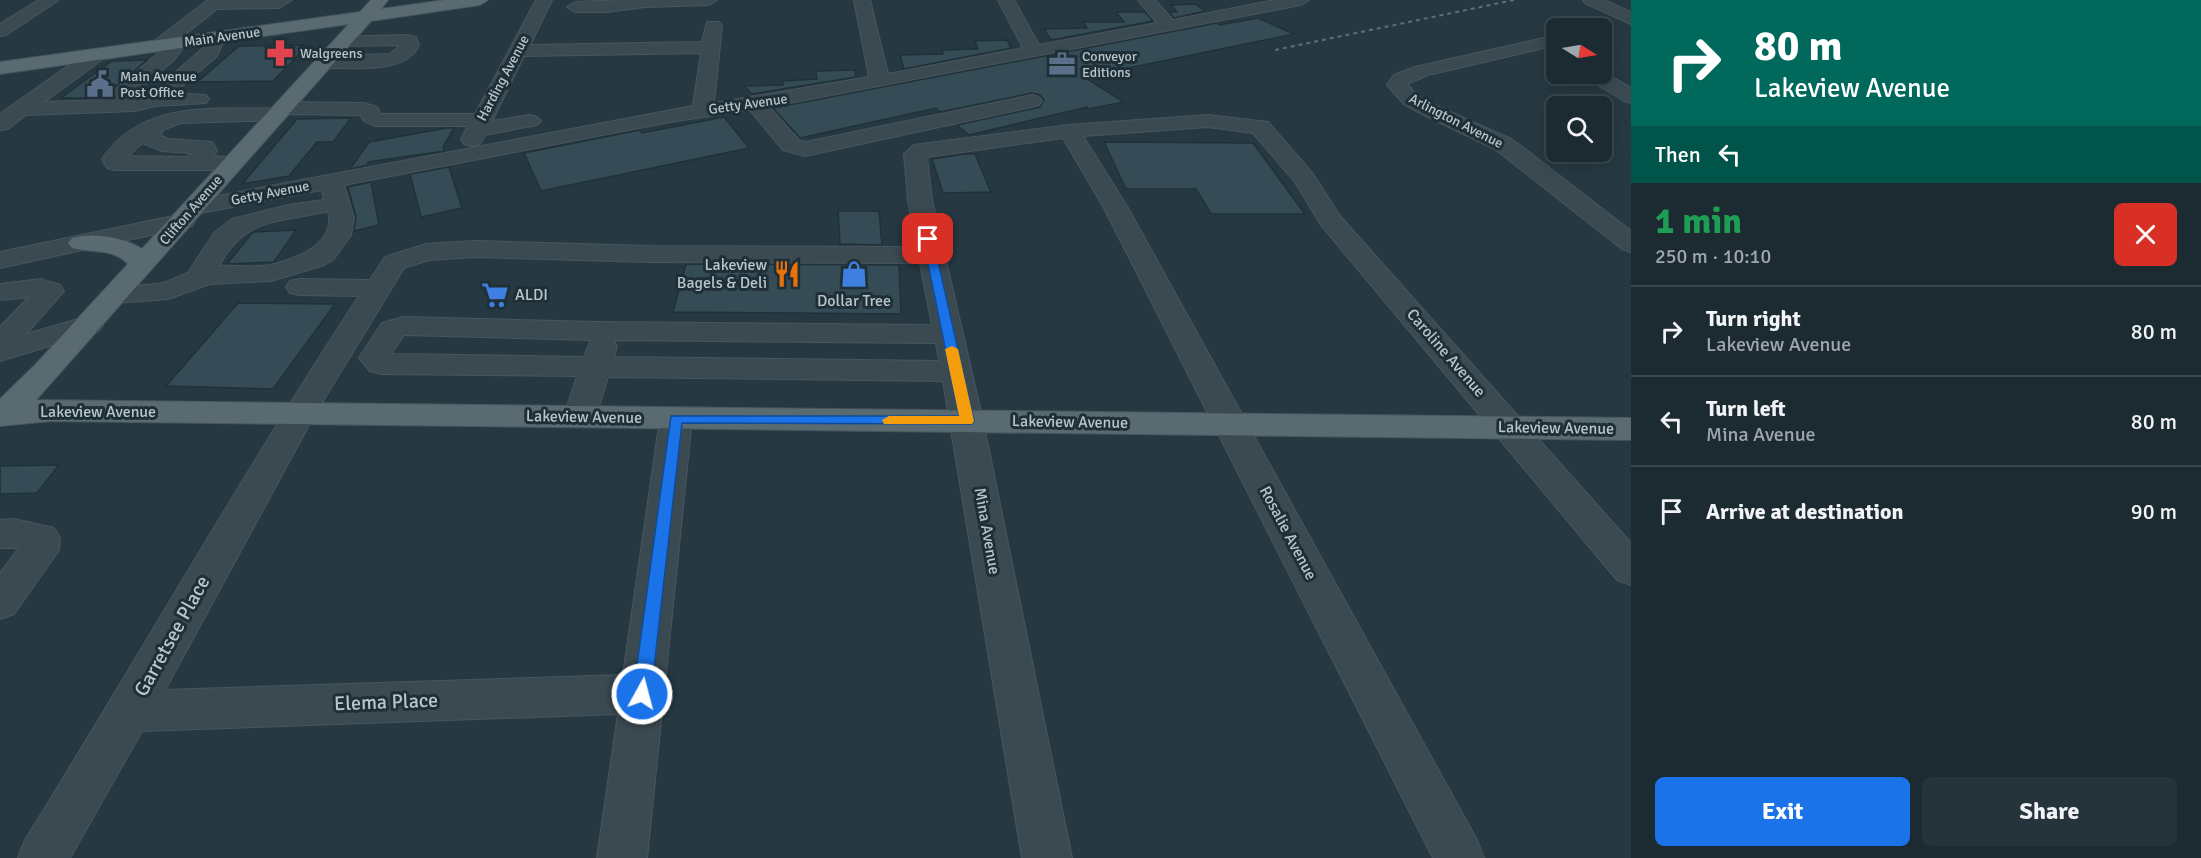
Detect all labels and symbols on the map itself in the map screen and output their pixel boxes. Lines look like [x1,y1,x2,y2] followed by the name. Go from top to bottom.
[1546,18,1612,84] north arrow
[183,23,261,51] street label: Main Avenue
[473,32,533,124] street label: Harding Avenue
[265,38,295,68] pharmacy icon: Walgreens
[300,45,363,62] place label: Walgreens
[1082,48,1138,81] place label: Conveyor Editions
[1047,49,1077,79] office icon: Conveyor Editions
[120,68,197,101] place label: Main Avenue Post Office
[85,69,115,99] public building icon: Main Avenue Post Office
[708,90,788,118] street label: Getty Avenue
[1406,90,1506,152] street label: Arlington Avenue
[156,172,226,248] street label: Clifton Avenue
[229,177,311,209] street label: Getty Avenue
[902,213,953,264] pin
[677,255,767,293] place label: Lakeview Bagels & Deli
[772,259,802,289] restaurant icon: Lakeview Bagels & Deli
[839,259,869,289] shop icon: Dollar Tree
[480,280,510,310] supermarket icon: ALDI
[515,285,548,305] place label: ALDI
[817,291,891,311] place label: Dollar Tree
[1402,305,1490,401] street label: Caroline Avenue
[40,402,156,422] street label: Lakeview Avenue
[526,406,642,428] street label: Lakeview Avenue
[1012,411,1128,433] street label: Lakeview Avenue
[1498,417,1614,439] street label: Lakeview Avenue
[1255,483,1321,583] street label: Rosalie Avenue
[970,486,1004,576] street label: Mina Avenue
[129,571,215,701] street label: Garretsee Place
[610,662,674,726] position arrow
[334,688,438,716] street label: Elema Place

